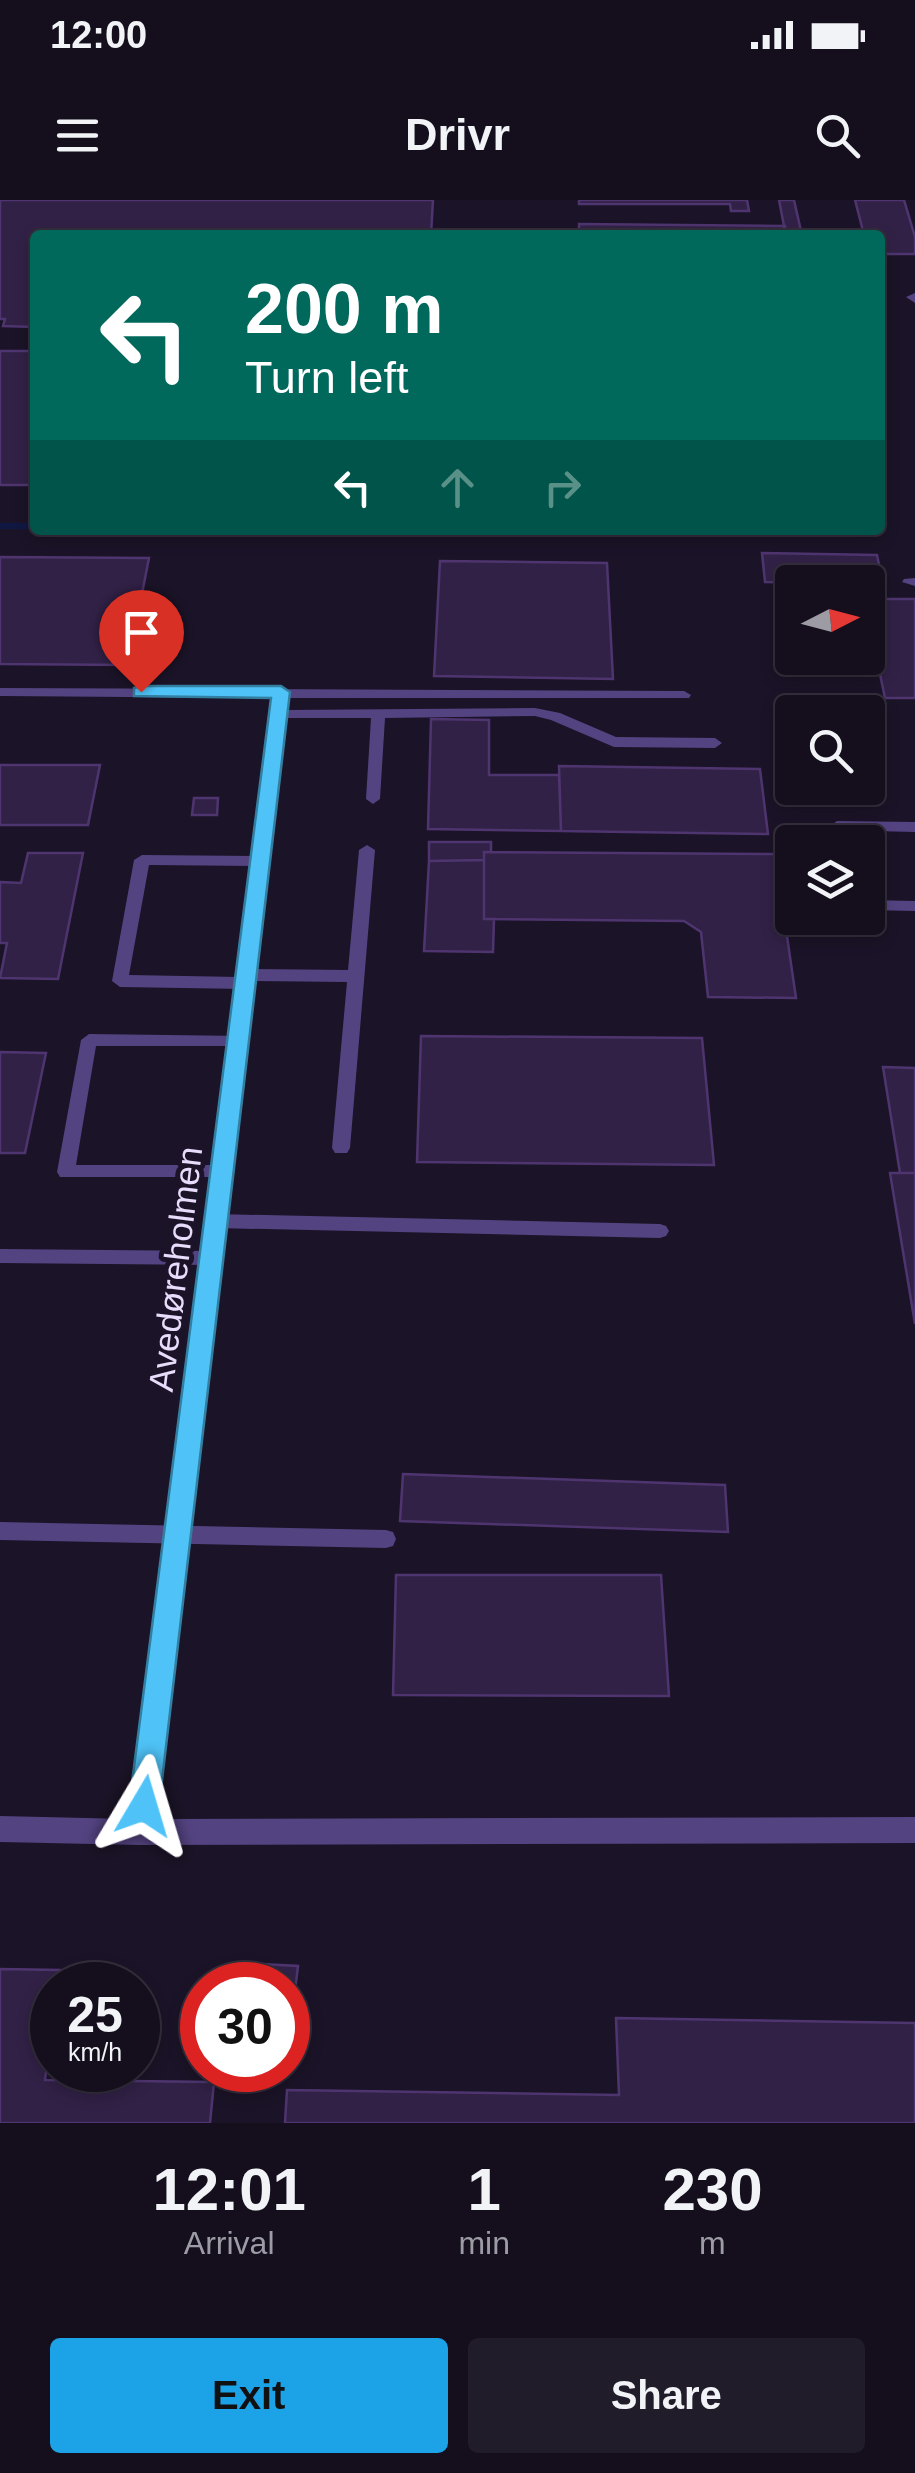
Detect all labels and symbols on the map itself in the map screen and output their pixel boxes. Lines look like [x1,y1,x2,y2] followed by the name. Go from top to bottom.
[775,565,885,675] north arrow
[99,590,184,693] pin
[141,1144,209,1394] street label: Avedøreholmen
[92,1754,196,1858] position arrow
[180,1962,310,2092] speed limit sign: 30

